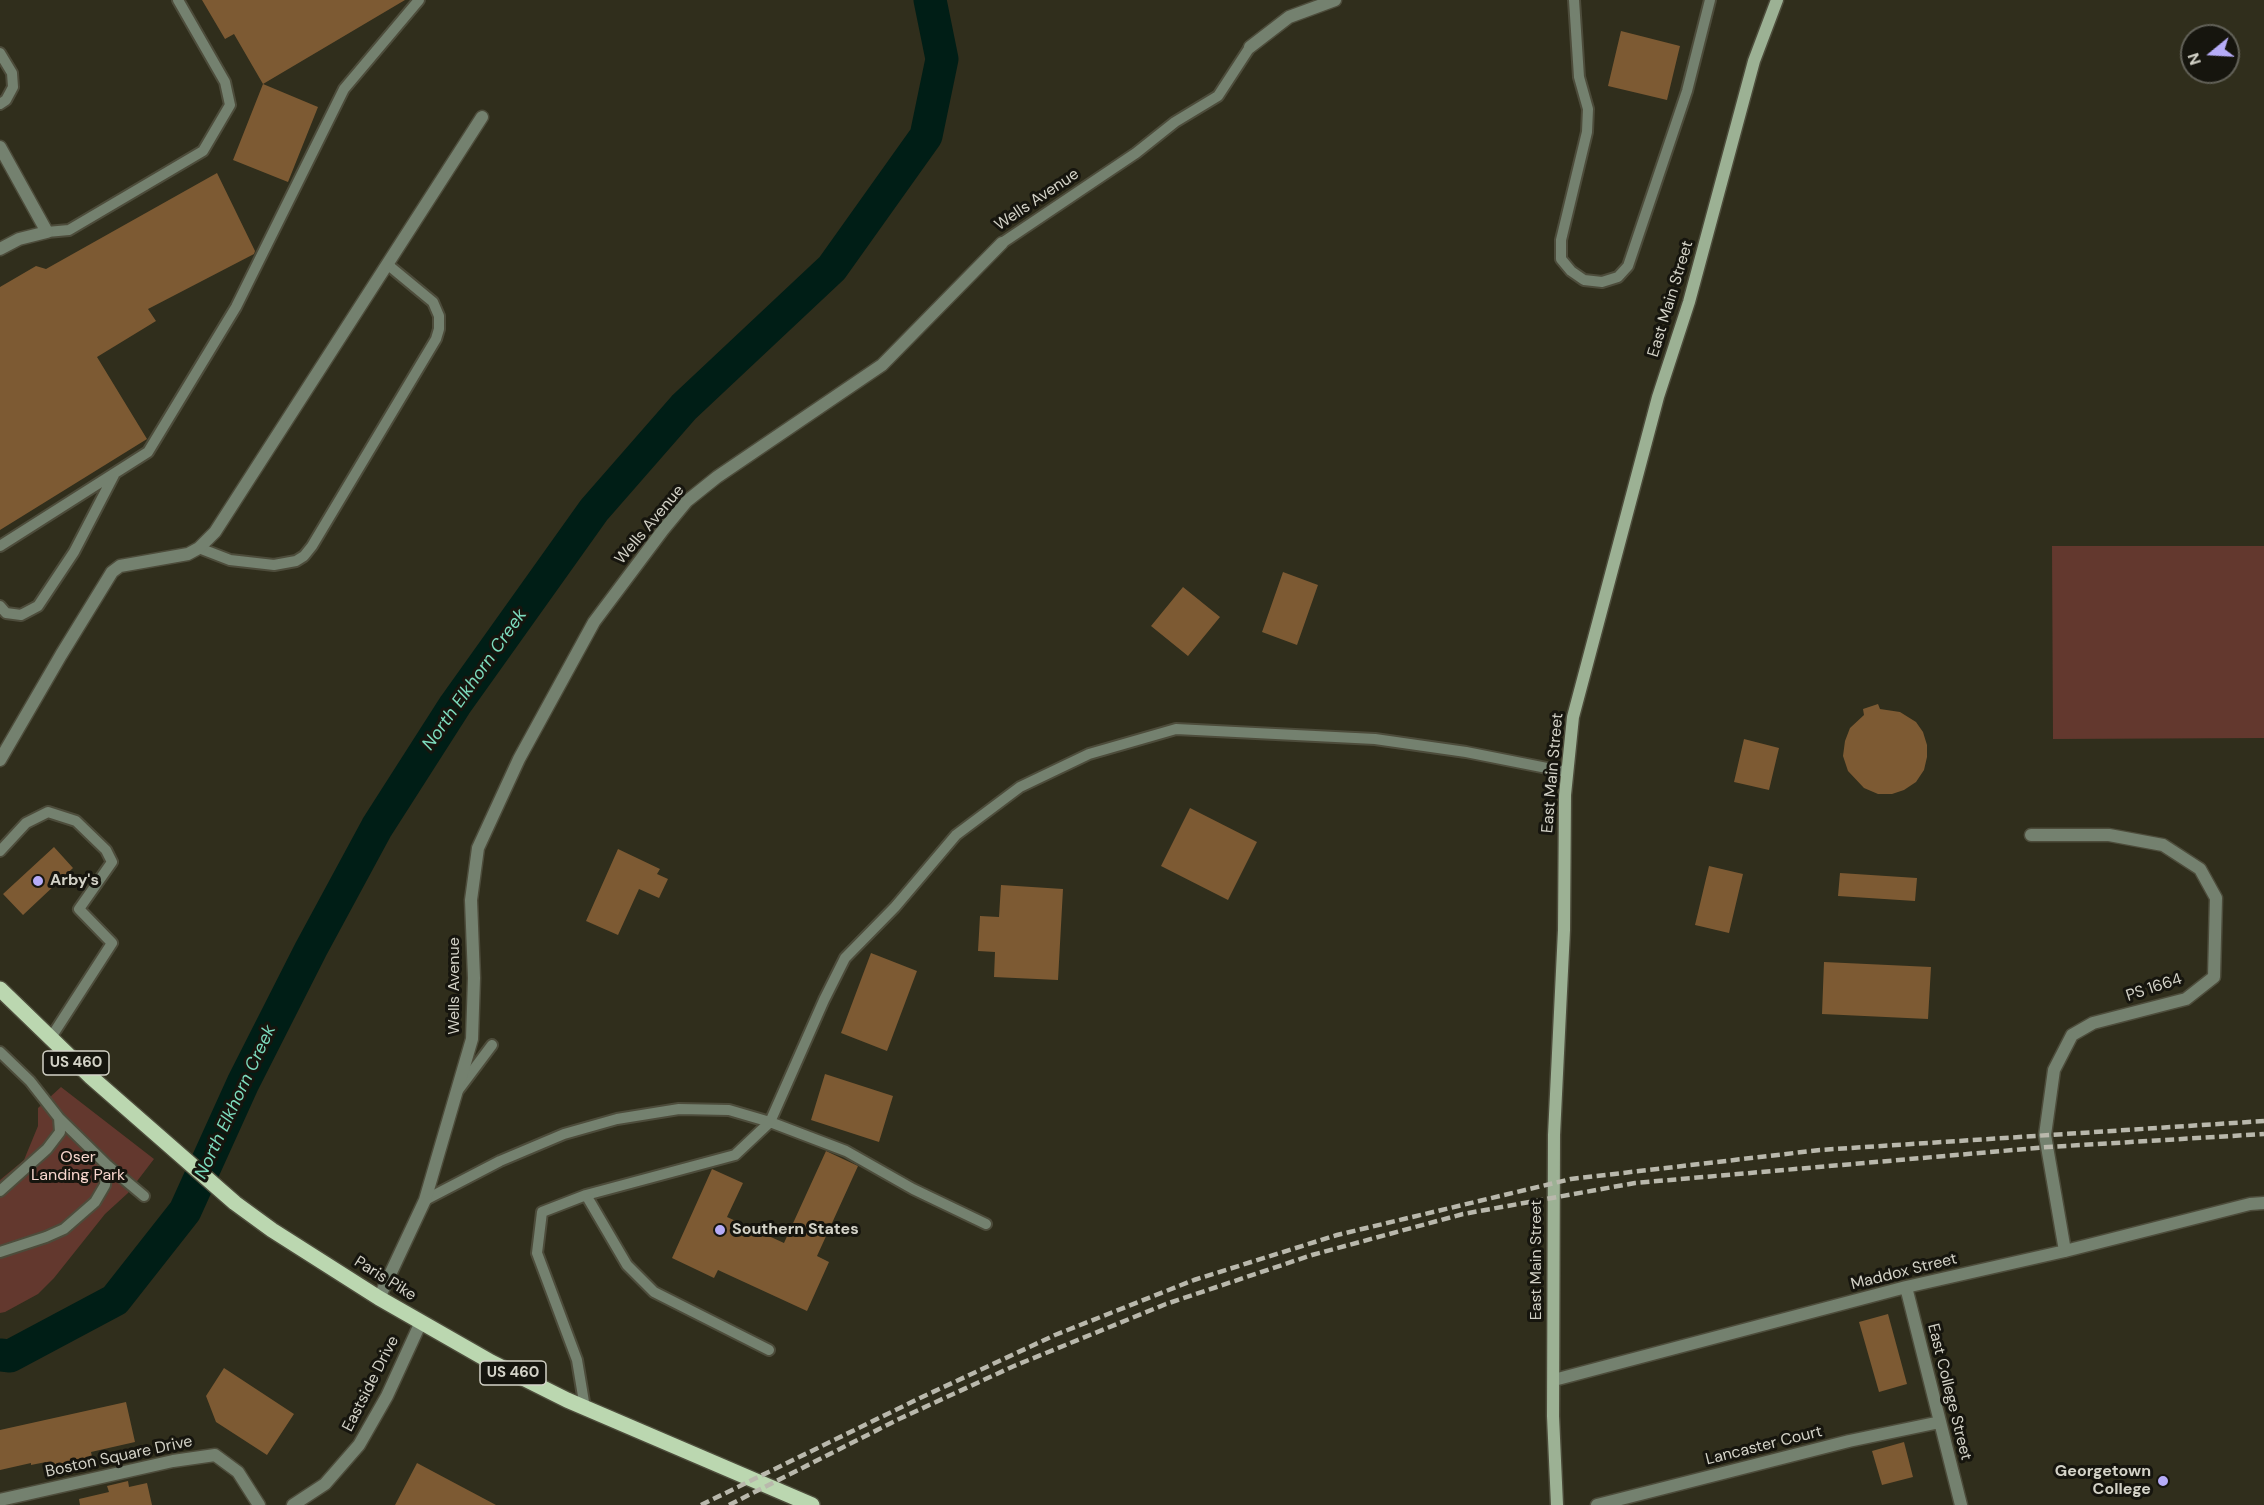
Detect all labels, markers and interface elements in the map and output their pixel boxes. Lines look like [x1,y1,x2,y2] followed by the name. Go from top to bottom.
[2180,24,2240,84] north arrow
[2183,50,2206,68] text: N
[991,165,1083,235] street label: Wells Avenue
[1644,238,1698,360] street label: East Main Street
[611,481,689,569] street label: Wells Avenue
[418,605,532,755] water label: North Elkhorn Creek
[1538,712,1568,834] street label: East Main Street
[50,871,99,891] place label: Arby's
[31,874,45,888] marker: Arby's
[445,937,465,1035] street label: Wells Avenue
[2124,970,2184,1006] street label: PS 1664
[191,1021,281,1183] water label: North Elkhorn Creek
[43,1051,109,1075] road number: US 460
[31,1148,125,1186] park label: Oser Landing Park
[1527,1200,1547,1320] street label: East Main Street
[732,1220,859,1240] place label: Southern States
[713,1223,727,1237] marker: Southern States
[1849,1250,1959,1294] street label: Maddox Street
[351,1252,419,1306] street label: Paris Pike
[1923,1322,1975,1462] street label: East College Street
[339,1333,403,1435] street label: Eastside Drive
[480,1361,546,1385] road number: US 460
[1704,1422,1824,1470] street label: Lancaster Court
[44,1432,194,1482] street label: Boston Square Drive
[2055,1462,2151,1500] place label: Georgetown College
[2156,1474,2170,1488] marker: Georgetown College

